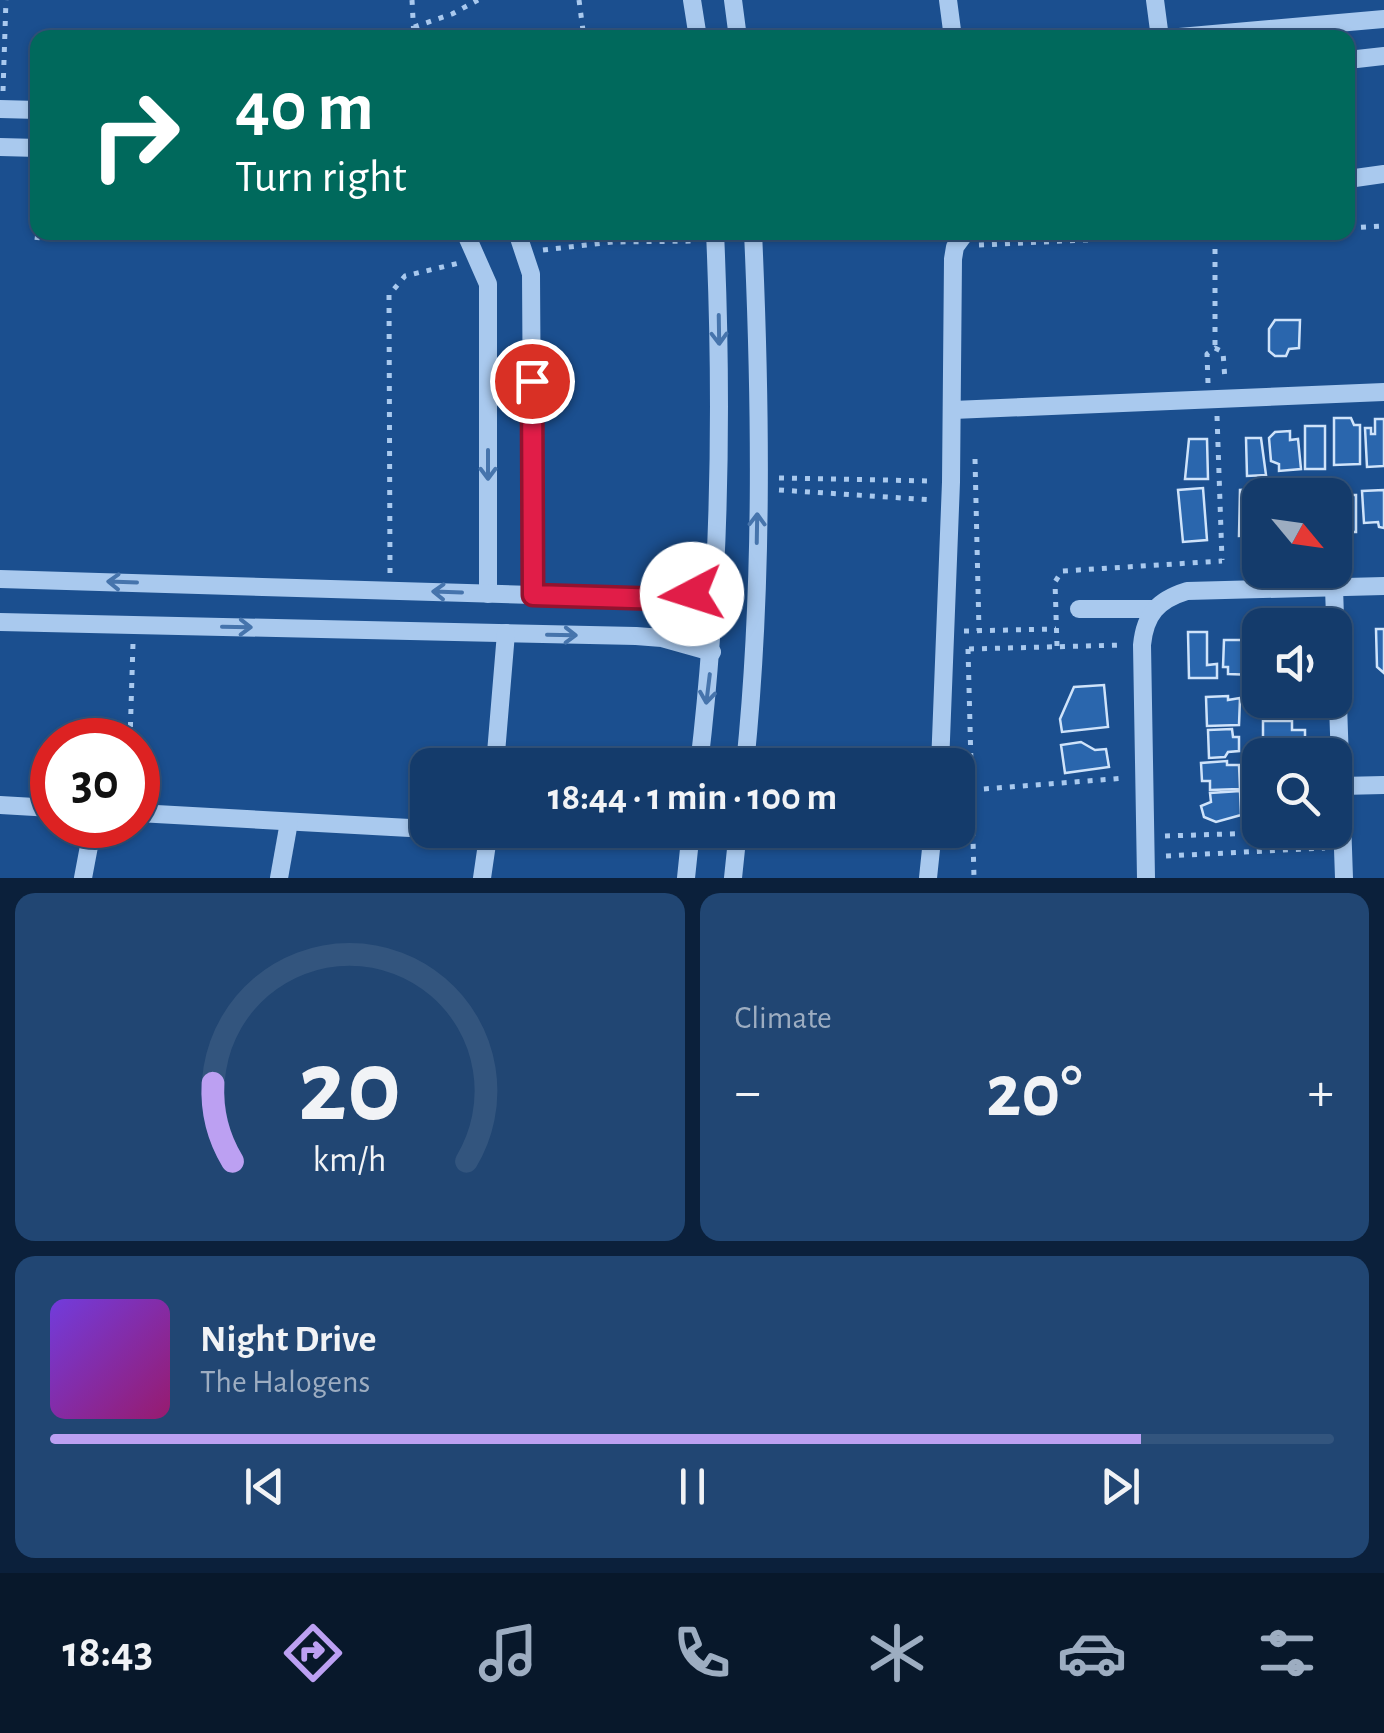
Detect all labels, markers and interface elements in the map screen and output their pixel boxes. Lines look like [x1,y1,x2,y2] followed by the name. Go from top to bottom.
[70,70,200,200] icon: right
[235,73,374,143] text: 40 m
[235,155,407,200] text: Turn right
[709,313,728,345] one-way arrow
[490,339,575,424] pin
[505,354,560,409] icon: arrive
[478,448,498,480] one-way arrow
[1242,478,1352,588] north arrow
[1242,478,1352,848] map controls
[748,512,767,544] one-way arrow
[640,542,744,646] position arrow
[107,573,139,592] one-way arrow
[432,583,464,602] one-way arrow
[1242,608,1352,718] button: sound
[221,618,253,637] one-way arrow
[546,625,578,644] one-way arrow
[698,673,717,705] one-way arrow
[30,718,160,848] speed limit sign: 30
[1242,738,1352,848] button: search
[548,779,837,817] text: 18:44 · 1 min · 100 m
[735,1002,832,1034] text: Climate
[298,1036,401,1140] text: 20
[986,1055,1082,1130] text: 20°
[735,1065,761,1120] text: −
[1308,1065,1334,1120] text: +
[313,1142,387,1178] text: km/h
[200,1321,376,1359] text: Night Drive
[200,1366,370,1398] text: The Halogens
[237,1459,292,1514] icon: previous
[665,1459,720,1514] icon: pause
[1093,1459,1148,1514] icon: next
[278,1618,348,1688] icon: directions
[473,1618,543,1688] icon: music
[667,1618,737,1688] icon: phone
[862,1618,932,1688] icon: climate
[1057,1618,1127,1688] icon: car
[1252,1618,1322,1688] icon: filters
[62,1630,153,1675] text: 18:43

